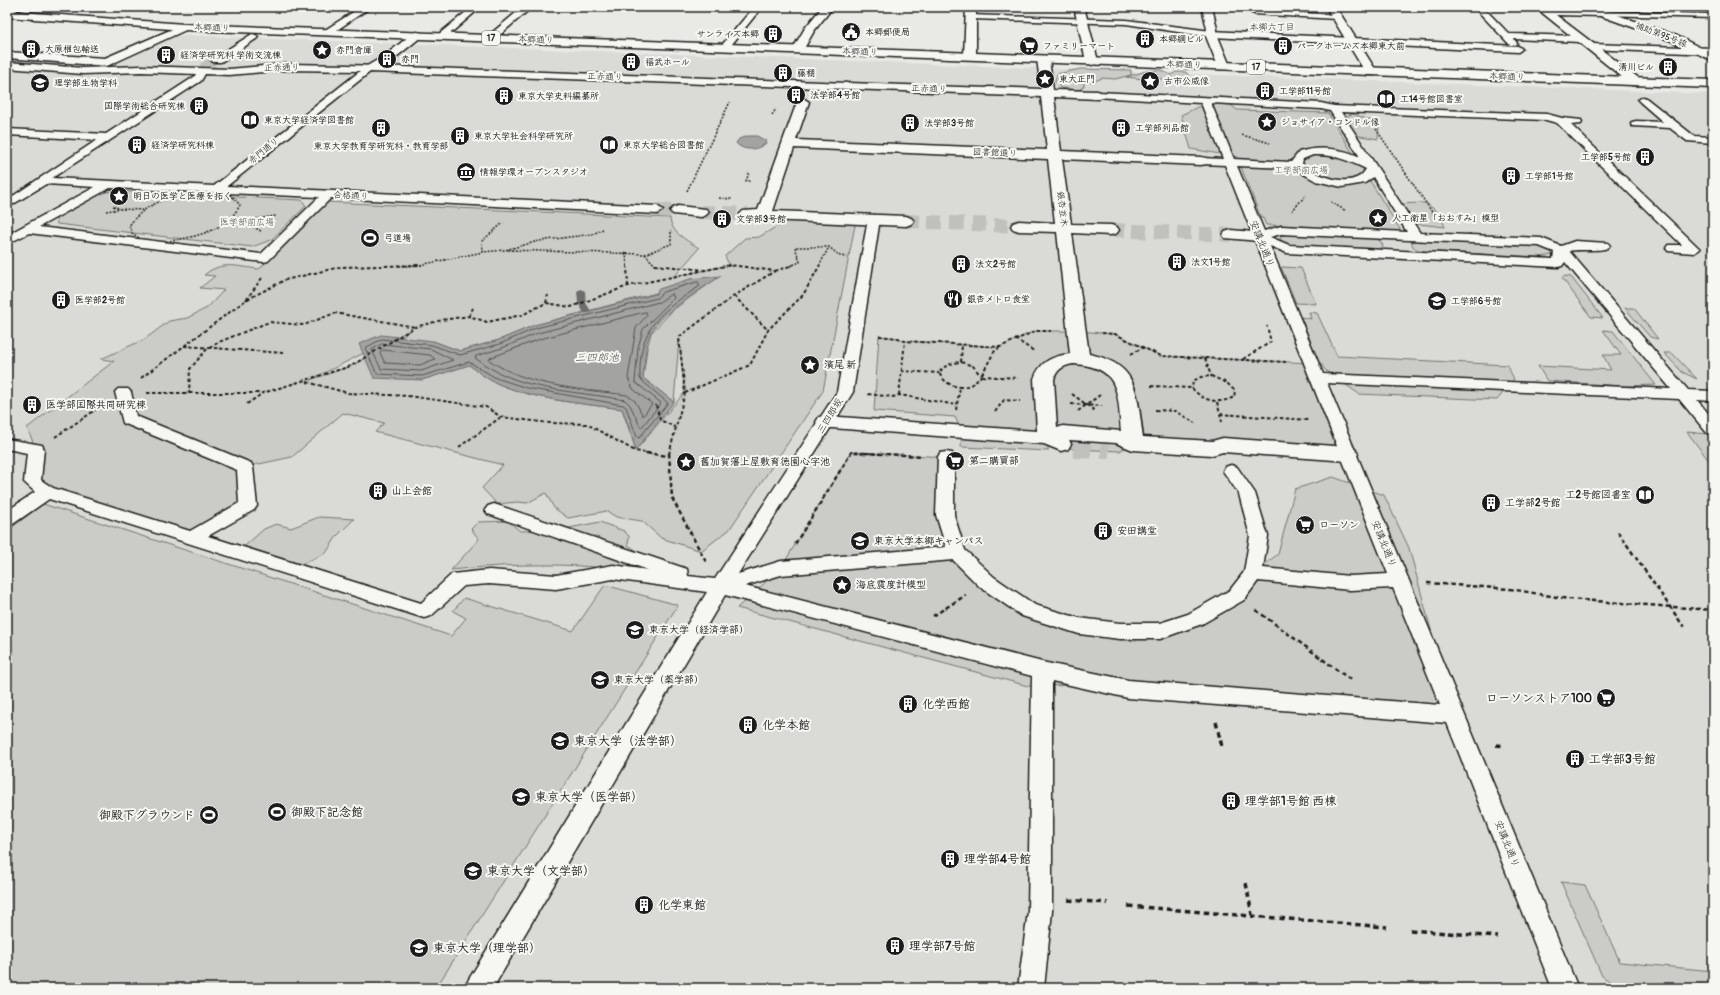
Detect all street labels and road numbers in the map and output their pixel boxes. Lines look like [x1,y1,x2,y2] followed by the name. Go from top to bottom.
[1634,20,1688,50] street label: 補助第95号線
[194,22,230,34] street label: 本郷通り
[482,31,500,45] road number: 17
[518,34,554,46] street label: 本郷通り
[842,46,878,58] street label: 本郷通り
[1166,59,1202,71] street label: 本郷通り
[1247,60,1265,74] road number: 17
[264,62,300,74] street label: 正赤通り
[587,71,623,83] street label: 正赤通り
[1489,71,1525,83] street label: 本郷通り
[911,83,947,95] street label: 正赤通り
[247,135,281,167] street label: 赤門通り
[972,147,1018,159] street label: 図書館通り
[333,190,369,202] street label: 合格通り
[1054,190,1070,228] street label: 銀杏並木
[1247,219,1277,269] street label: 安講北通り
[814,396,846,436] street label: 三四郎坂
[1369,519,1399,569] street label: 安講北通り
[1492,819,1522,869] street label: 安講北通り

